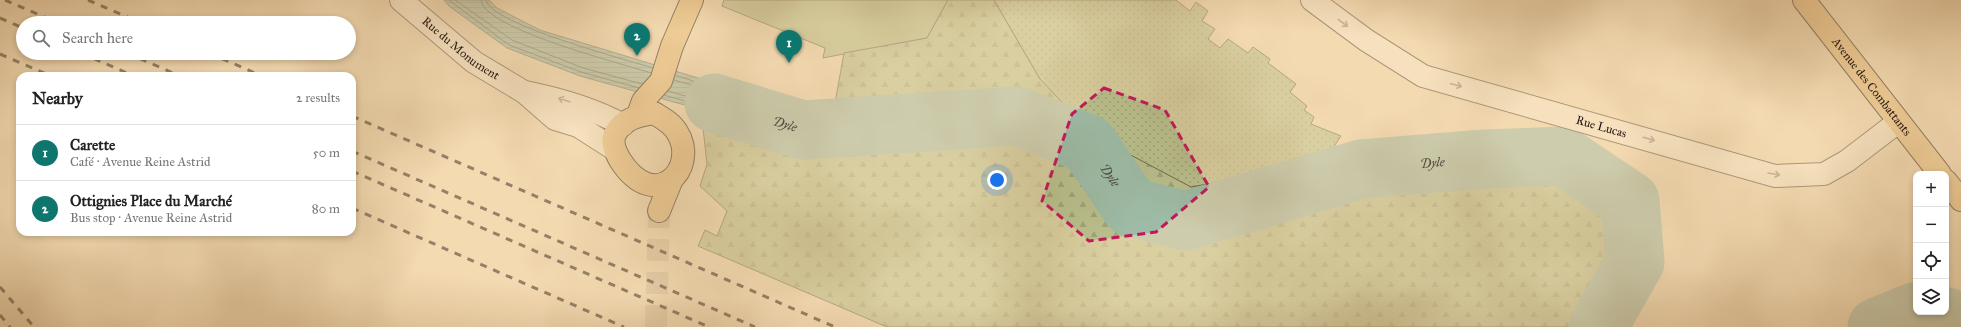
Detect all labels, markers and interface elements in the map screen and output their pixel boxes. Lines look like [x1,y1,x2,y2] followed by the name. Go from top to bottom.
[419,14,503,83] street label: Rue du Monument
[16,16,356,60] search box
[1338,19,1349,27] one-way arrow
[624,23,650,56] pin: 2
[30,27,52,49] icon: search
[62,29,133,47] text: Search here
[776,30,802,63] pin: 1
[1828,34,1914,138] street label: Avenue des Combattants
[1450,82,1463,89] one-way arrow
[32,88,83,109] text: Nearby
[296,90,340,106] text: 2 results
[557,96,570,103] one-way arrow
[771,113,800,136] water label: Dyle
[1574,113,1628,141] street label: Rue Lucas
[70,136,115,154] text: Carette
[1642,136,1655,143] one-way arrow
[42,145,48,161] text: 1
[313,145,340,161] text: 50 m
[70,154,211,170] text: Café · Avenue Reine Astrid
[1420,154,1446,172] water label: Dyle
[1096,161,1124,191] water label: Dyle
[987,170,1007,190] your location
[1767,171,1780,179] one-way arrow
[1913,171,1949,315] map controls
[1913,171,1949,207] button: +
[70,192,232,210] text: Ottignies Place du Marché
[42,201,48,217] text: 2
[312,201,340,217] text: 80 m
[1913,207,1949,243] button: −
[70,210,232,226] text: Bus stop · Avenue Reine Astrid
[1913,243,1949,279] button: locate
[1913,279,1949,315] button: layers

